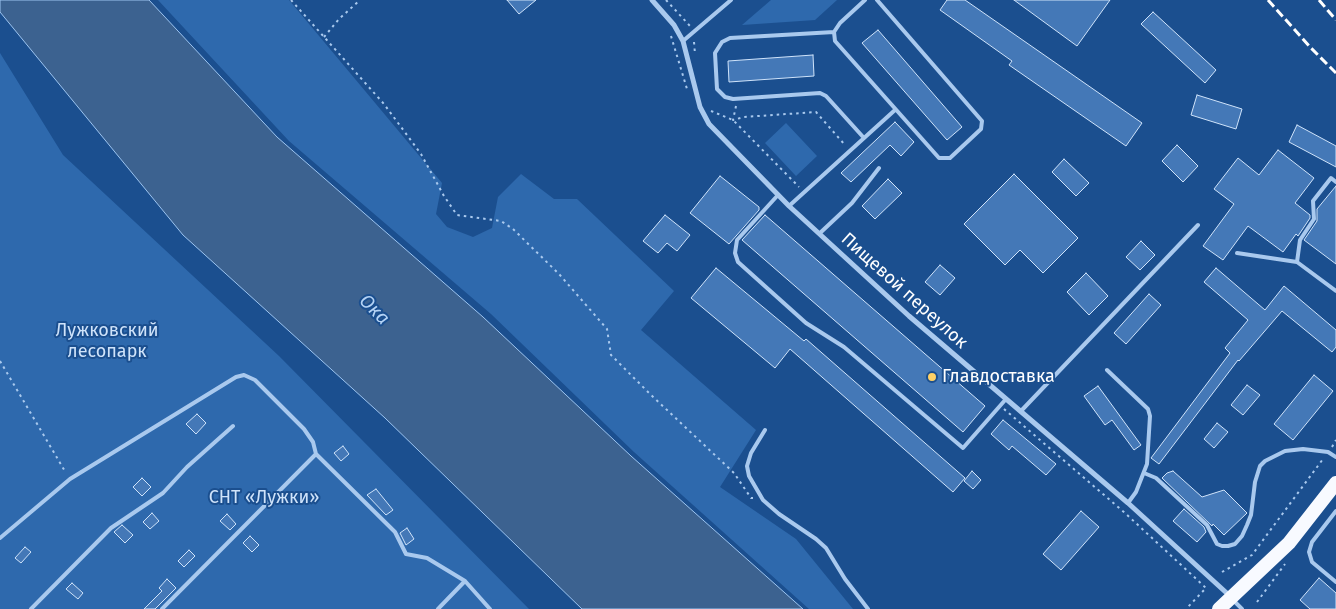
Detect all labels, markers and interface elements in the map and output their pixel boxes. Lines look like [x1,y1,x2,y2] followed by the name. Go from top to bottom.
[836,229,972,353] street label: Пищевой переулок
[354,290,394,330] water label: Ока
[56,320,158,362] park label: Лужковский лесопарк
[942,366,1055,388] place label: Главдоставка
[926,371,938,383] marker: Главдоставка
[209,487,319,509] park label: СНТ «Лужки»

